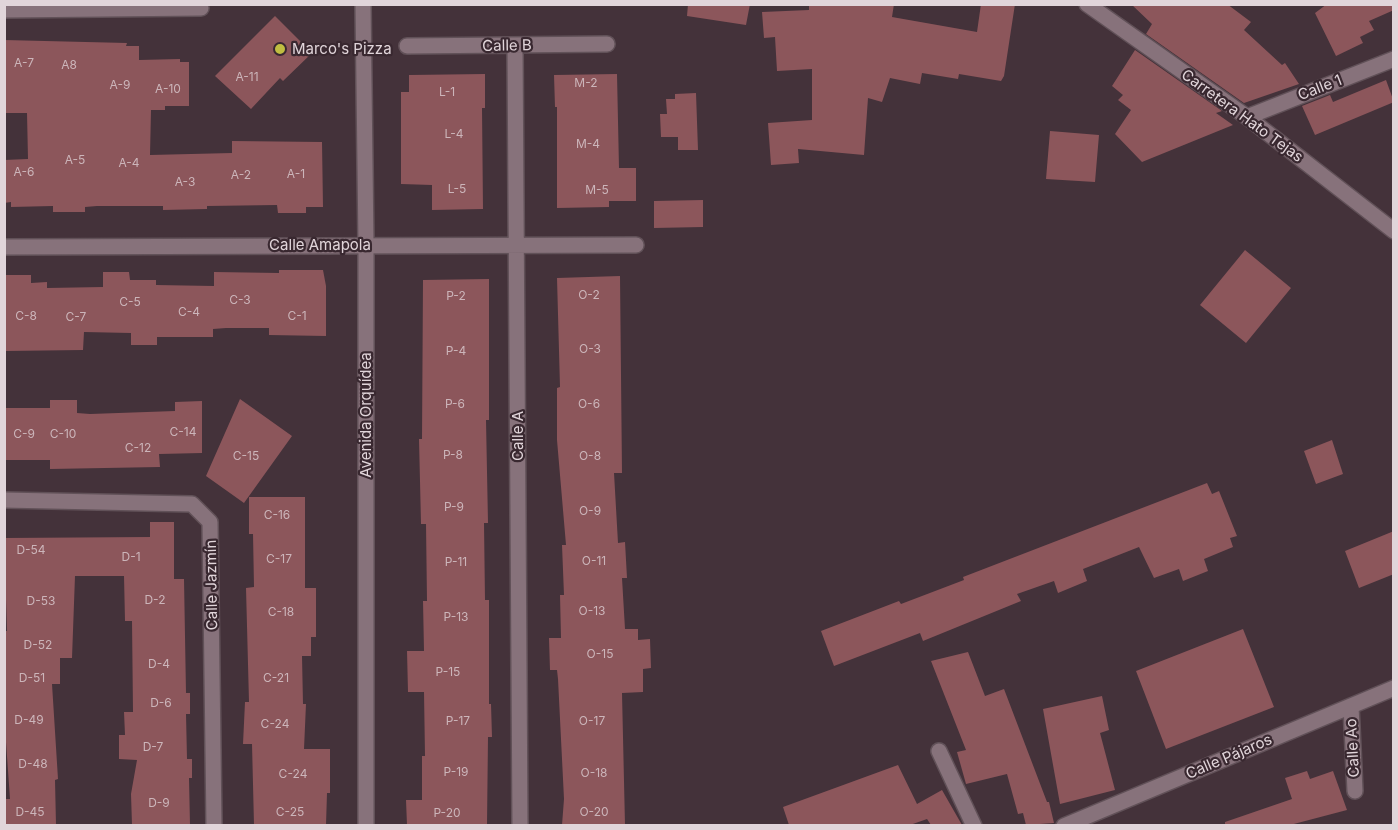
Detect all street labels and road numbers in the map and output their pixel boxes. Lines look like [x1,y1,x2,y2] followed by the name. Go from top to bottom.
[482,37,532,55] street label: Calle B
[1178,66,1306,166] street label: Carretera Hato Tejas
[1295,71,1345,105] street label: Calle 1
[269,236,371,254] street label: Calle Amapola
[357,352,375,478] street label: Avenida Orquídea
[509,411,527,461] street label: Calle A
[202,540,222,630] street label: Calle Jazmín
[1342,718,1364,778] street label: Calle Ao
[1183,731,1275,783] street label: Calle Pájaros

